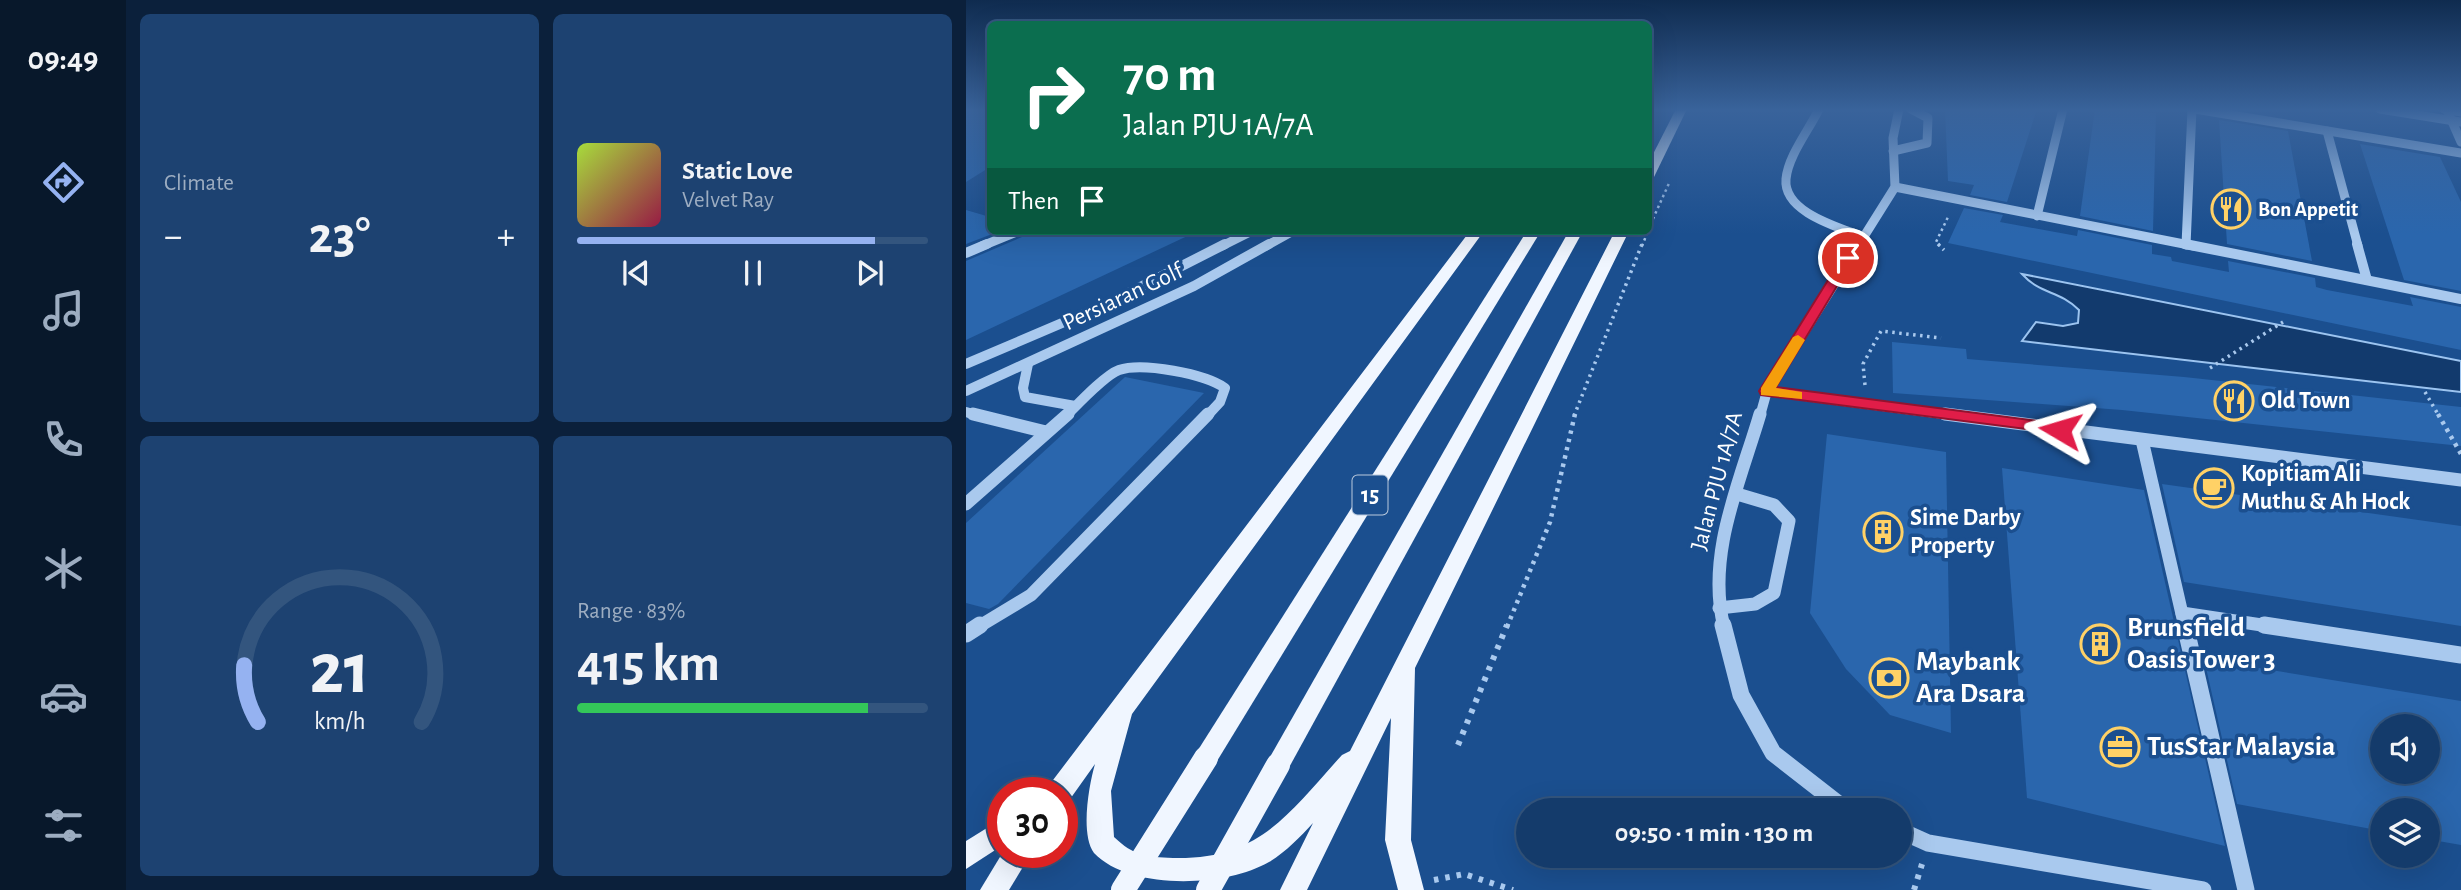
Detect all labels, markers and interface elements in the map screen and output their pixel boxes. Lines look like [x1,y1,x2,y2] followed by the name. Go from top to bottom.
[27,43,99,75] text: 09:49
[1008,49,1099,140] icon: right
[1123,51,1217,100] text: 70 m
[1123,109,1314,141] text: Jalan PJU 1A/7A
[39,158,88,207] icon: directions
[682,158,793,184] text: Static Love
[164,172,234,195] text: Climate
[1073,182,1111,220] icon: arrive
[1008,188,1059,214] text: Then
[2210,188,2252,230] restaurant icon: Bon Appetit
[682,189,774,212] text: Velvet Ray
[2258,199,2358,220] place label: Bon Appetit
[308,210,371,262] text: 23°
[164,218,182,256] text: −
[497,218,515,256] text: +
[1818,228,1878,288] pin
[1829,239,1867,277] icon: arrive
[617,254,655,292] icon: previous
[734,254,772,292] icon: pause
[851,254,889,292] icon: next
[1059,258,1188,335] street label: Persiaran Golf
[39,286,88,335] icon: music
[2213,380,2255,422] restaurant icon: Old Town
[2261,389,2351,413] place label: Old Town
[2023,393,2097,467] position arrow
[1687,409,1747,553] street label: Jalan PJU 1A/7A
[39,415,88,464] icon: phone
[2241,462,2410,514] place label: Kopitiam Ali Muthu & Ah Hock
[2193,467,2235,509] cafe icon: Kopitiam Ali Muthu & Ah Hock
[1352,475,1388,514] road number: 15
[1910,506,2021,558] place label: Sime Darby Property
[1862,511,1904,553] building icon: Sime Darby Property
[39,544,88,593] icon: climate
[577,600,686,623] text: Range · 83%
[2127,614,2276,674] place label: Brunsfield Oasis Tower 3
[2079,623,2121,665] building icon: Brunsfield Oasis Tower 3
[309,634,370,707] text: 21
[577,638,720,690] text: 415 km
[1916,648,2025,708] place label: Maybank Ara Dsara
[1868,657,1910,699] bank icon: Maybank Ara Dsara
[39,672,88,721] icon: car
[314,709,365,734] text: km/h
[2370,714,2440,868] map controls
[2370,714,2440,784] button: sound
[2099,726,2141,768] office icon: TusStar Malaysia
[2147,733,2335,761] place label: TusStar Malaysia
[987,777,1078,868] speed limit sign: 30
[2370,798,2440,868] button: layers
[39,801,88,850] icon: filters
[1615,820,1813,846] text: 09:50 · 1 min · 130 m

